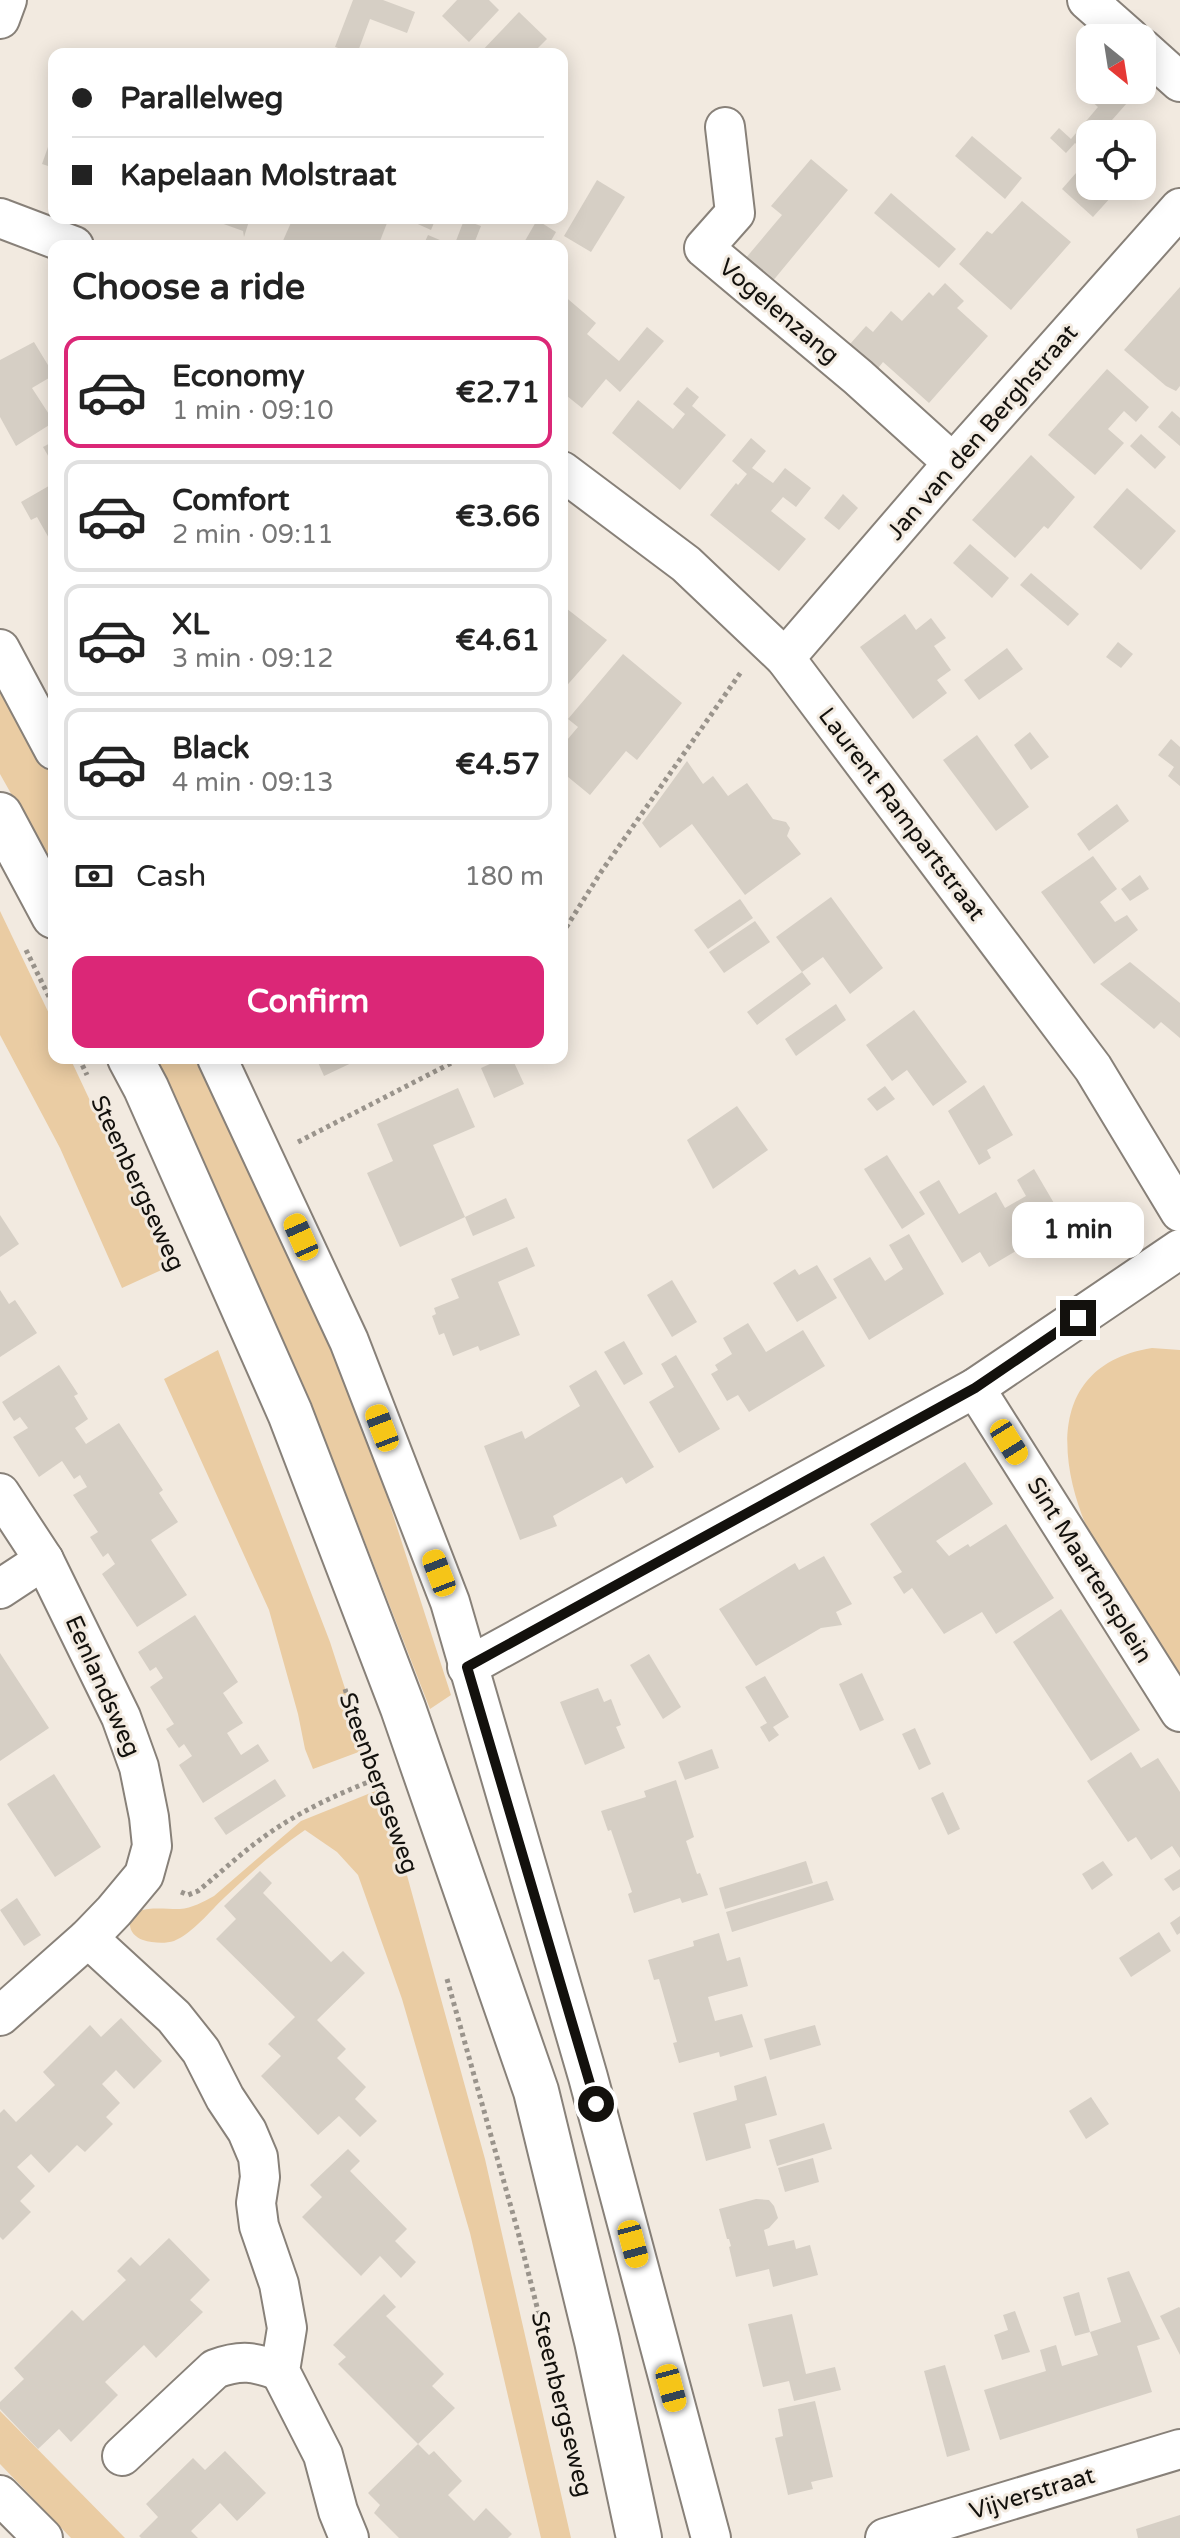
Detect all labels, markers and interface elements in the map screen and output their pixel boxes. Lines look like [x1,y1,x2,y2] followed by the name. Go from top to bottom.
[1076,24,1156,104] north arrow
[1076,24,1156,200] map controls
[120,80,283,117] text: Parallelweg
[1076,120,1156,200] button: locate
[120,157,396,194] text: Kapelaan Molstraat
[713,253,845,370] street label: Vogelenzang
[72,266,305,309] text: Choose a ride
[881,319,1084,546] street label: Jan van den Berghstraat
[76,356,148,428] icon: car
[172,358,305,395] text: Economy
[456,374,540,411] text: €2.71
[172,395,334,426] text: 1 min · 09:10
[76,480,148,552] icon: car
[172,482,290,519] text: Comfort
[455,498,540,535] text: €3.66
[172,519,334,550] text: 2 min · 09:11
[76,604,148,676] icon: car
[172,606,209,643] text: XL
[455,622,540,659] text: €4.61
[172,643,334,674] text: 3 min · 09:12
[812,702,991,927] street label: Laurent Rampartstraat
[76,728,148,800] icon: car
[172,730,249,767] text: Black
[455,746,540,783] text: €4.57
[172,767,334,798] text: 4 min · 09:13
[72,854,116,898] icon: cash
[136,858,206,895] text: Cash
[464,861,544,892] text: 180 m
[72,956,544,1048] button: Confirm
[84,1091,191,1276] street label: Steenbergseweg
[1012,1202,1144,1258] callout: 1 min
[280,1210,322,1264] car
[1043,1214,1113,1245] text: 1 min
[1060,1300,1096,1336] route end
[362,1401,402,1455] car
[986,1415,1032,1469] car
[1021,1472,1158,1669] street label: Sint Maartensplein
[419,1546,459,1600] car
[59,1611,147,1761] street label: Eenlandsweg
[332,1689,425,1878] street label: Steenbergseweg
[578,2086,614,2122] route start
[615,2218,651,2270] car
[524,2308,599,2500] street label: Steenbergseweg
[653,2362,689,2414] car
[966,2461,1098,2526] street label: Vijverstraat

